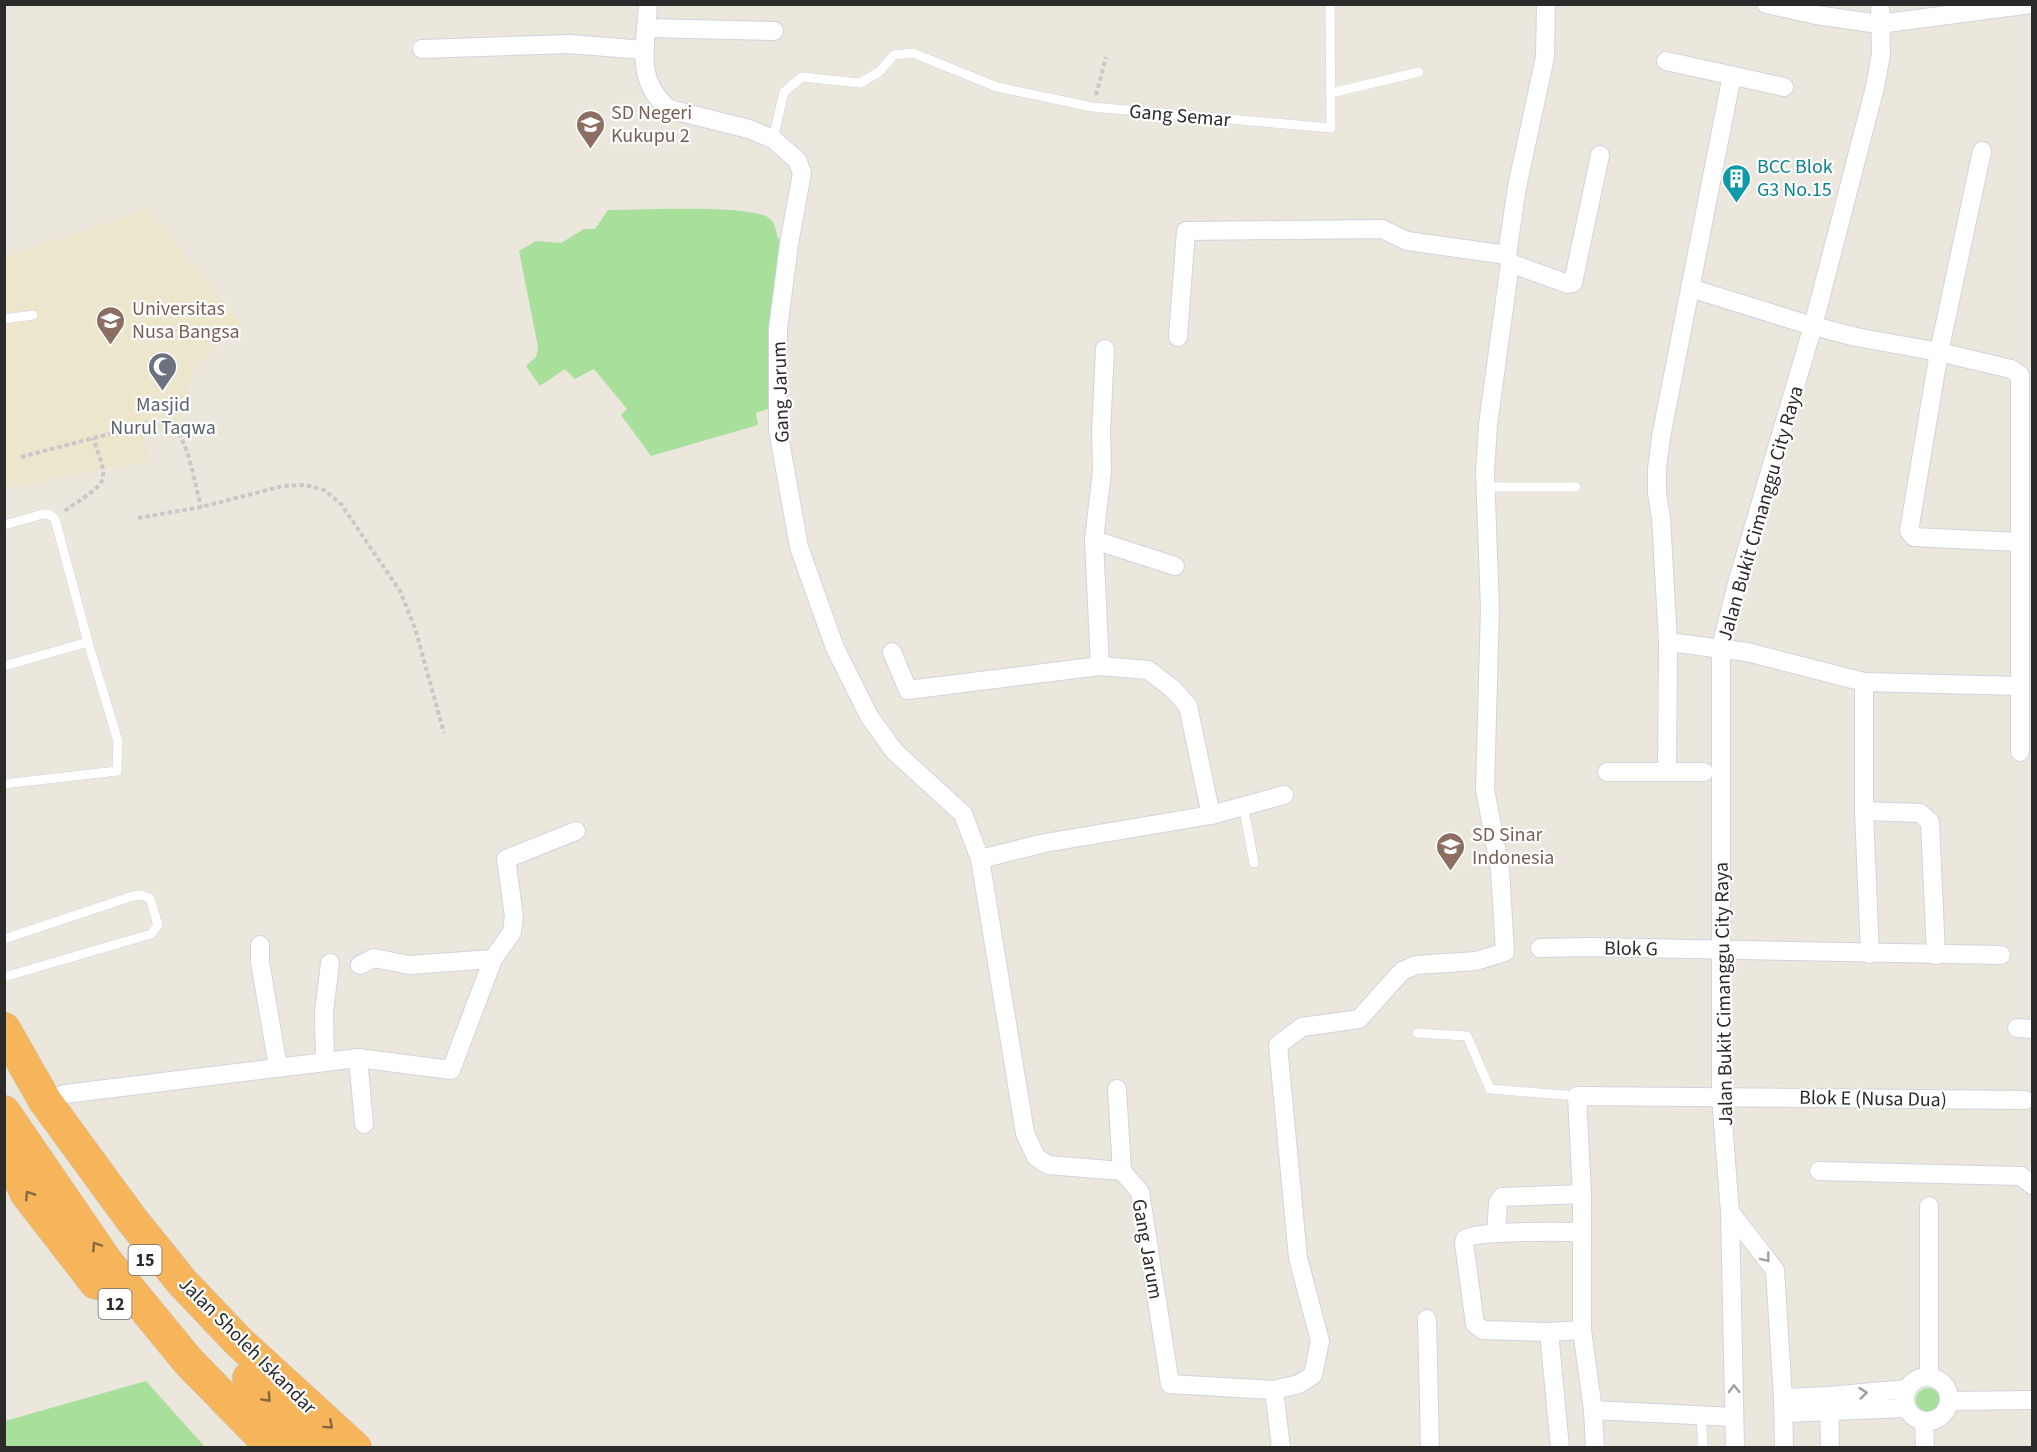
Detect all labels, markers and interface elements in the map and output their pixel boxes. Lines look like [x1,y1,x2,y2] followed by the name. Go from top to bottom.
[1128,98,1232,134] street label: Gang Semar
[611,99,692,150] place label: SD Negeri Kukupu 2
[574,108,606,150] school or university icon: SD Negeri Kukupu 2
[1757,153,1833,204] place label: BCC Blok G3 No.15
[1720,162,1752,204] building icon: BCC Blok G3 No.15
[132,295,240,346] place label: Universitas Nusa Bangsa
[95,304,127,346] school or university icon: Universitas Nusa Bangsa
[765,341,797,443] street label: Gang Jarum
[147,350,179,392] mosque icon: Masjid Nurul Taqwa
[1711,383,1811,644] street label: Jalan Bukit Cimanggu City Raya
[110,391,216,442] place label: Masjid Nurul Taqwa
[1472,821,1554,872] place label: SD Sinar Indonesia
[1435,830,1467,872] school or university icon: SD Sinar Indonesia
[1708,862,1740,1126] street label: Jalan Bukit Cimanggu City Raya
[1604,935,1658,963] street label: Blok G
[1799,1084,1947,1114] street label: Blok E (Nusa Dua)
[25,1191,37,1201] one-way arrow
[1124,1197,1170,1302] street label: Gang Jarum
[92,1242,103,1253] one-way arrow
[128,1245,162,1275] road number: 15
[1759,1252,1770,1263] one-way arrow
[172,1271,322,1421] street label: Jalan Sholeh Iskandar
[98,1289,132,1319] road number: 12
[1727,1385,1740,1394] one-way arrow
[1858,1387,1867,1400] one-way arrow
[260,1391,271,1401] one-way arrow
[322,1418,333,1429] one-way arrow

